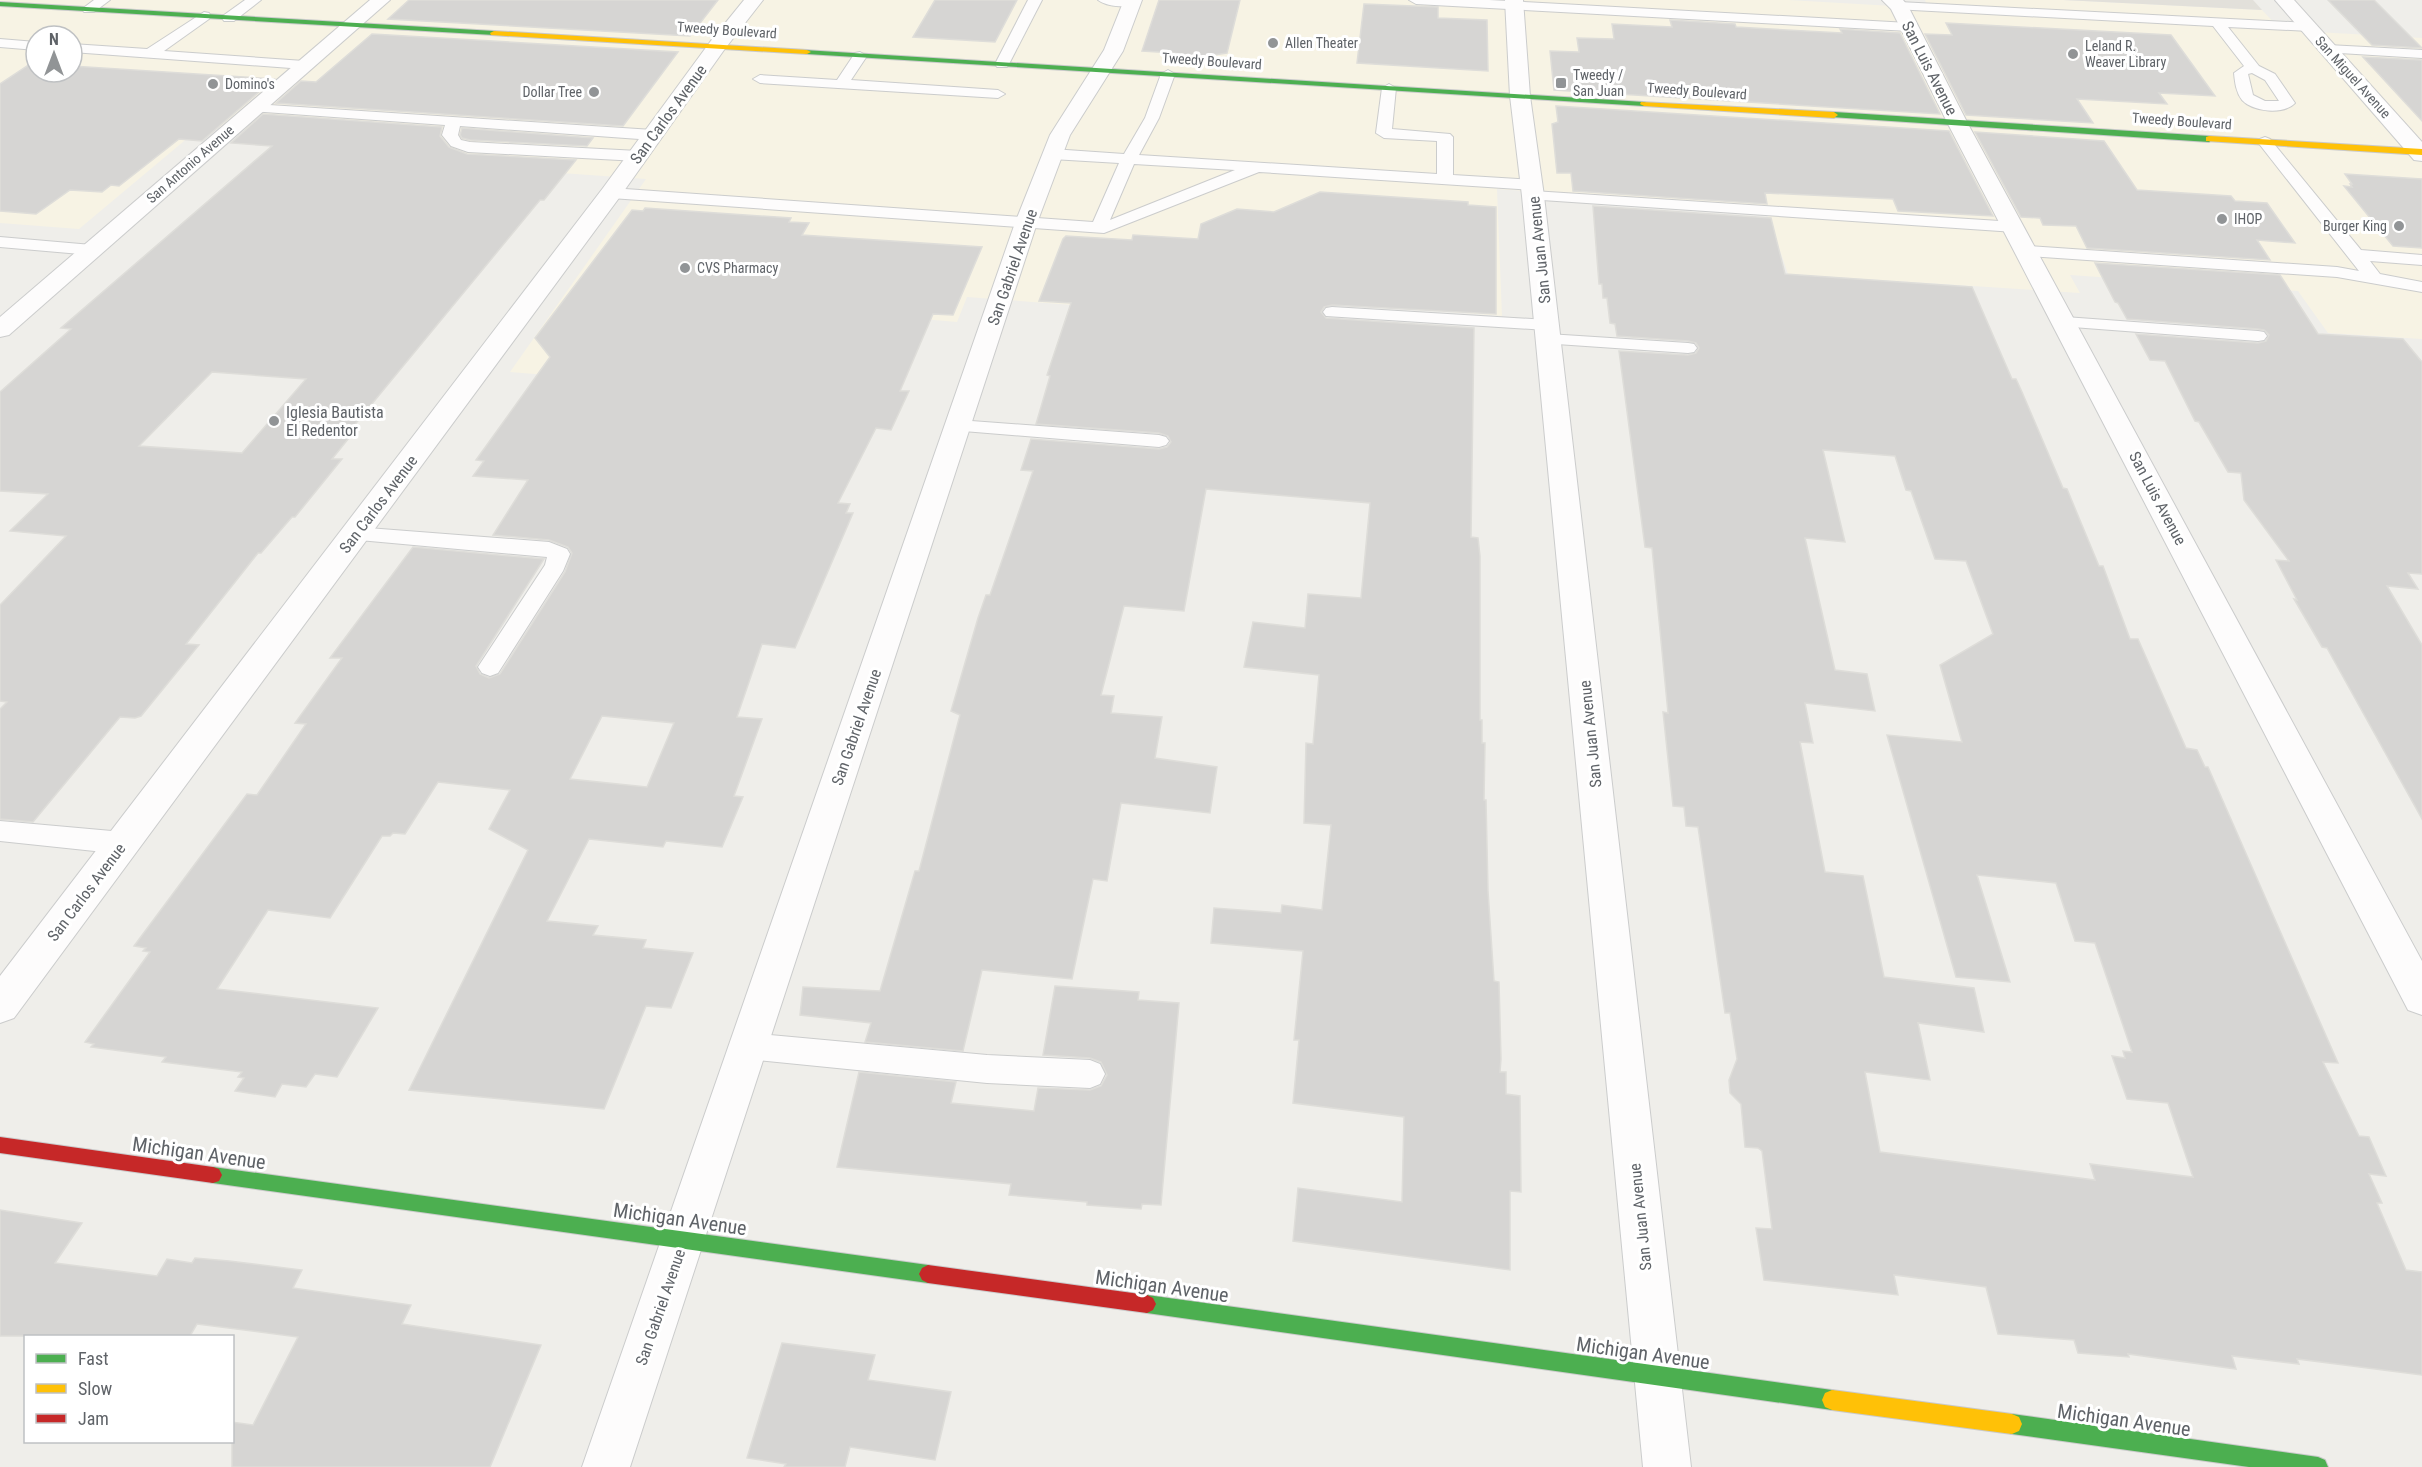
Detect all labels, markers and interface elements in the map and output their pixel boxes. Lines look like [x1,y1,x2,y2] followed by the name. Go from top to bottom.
[1898,18,1961,118] street label: San Luis Avenue
[677,19,777,41] street label: Tweedy Boulevard
[24,24,84,84] north arrow
[49,30,59,49] text: N
[2312,33,2394,122] street label: San Miguel Avenue
[1285,35,1358,51] place label: Allen Theater
[1266,36,1280,50] marker: Allen Theater
[2085,38,2166,70] place label: Leland R. Weaver Library
[2066,47,2080,61] marker: Leland R. Weaver Library
[1162,50,1262,72] street label: Tweedy Boulevard
[626,61,711,168] street label: San Carlos Avenue
[1573,67,1624,99] place label: Tweedy / San Juan
[225,76,275,92] place label: Domino's
[1554,76,1568,90] marker: Tweedy / San Juan
[206,77,220,91] marker: Domino's
[1647,80,1747,102] street label: Tweedy Boulevard
[523,84,582,100] place label: Dollar Tree
[587,85,601,99] marker: Dollar Tree
[2132,110,2232,132] street label: Tweedy Boulevard
[143,121,237,206] street label: San Antonio Avenue
[1524,195,1555,305] street label: San Juan Avenue
[984,206,1041,328] street label: San Gabriel Avenue
[2234,211,2263,227] place label: IHOP
[2215,212,2229,226] marker: IHOP
[2323,218,2387,234] place label: Burger King
[2392,219,2406,233] marker: Burger King
[697,260,778,276] place label: CVS Pharmacy
[678,261,692,275] marker: CVS Pharmacy
[286,403,384,440] place label: Iglesia Bautista El Redentor
[267,414,281,428] marker: Iglesia Bautista El Redentor
[2125,448,2190,548] street label: San Luis Avenue
[335,452,421,557] street label: San Carlos Avenue
[828,666,885,788] street label: San Gabriel Avenue
[1575,679,1606,789] street label: San Juan Avenue
[43,840,129,945] street label: San Carlos Avenue
[131,1132,267,1174] street label: Michigan Avenue
[1625,1162,1656,1272] street label: San Juan Avenue
[612,1198,748,1240] street label: Michigan Avenue
[632,1246,689,1368] street label: San Gabriel Avenue
[1094,1265,1230,1307] street label: Michigan Avenue
[1575,1332,1711,1374] street label: Michigan Avenue
[24,1335,234,1443] legend
[78,1348,109,1369] text: Fast
[78,1378,113,1399] text: Slow
[2056,1399,2192,1441] street label: Michigan Avenue
[78,1408,109,1429] text: Jam

